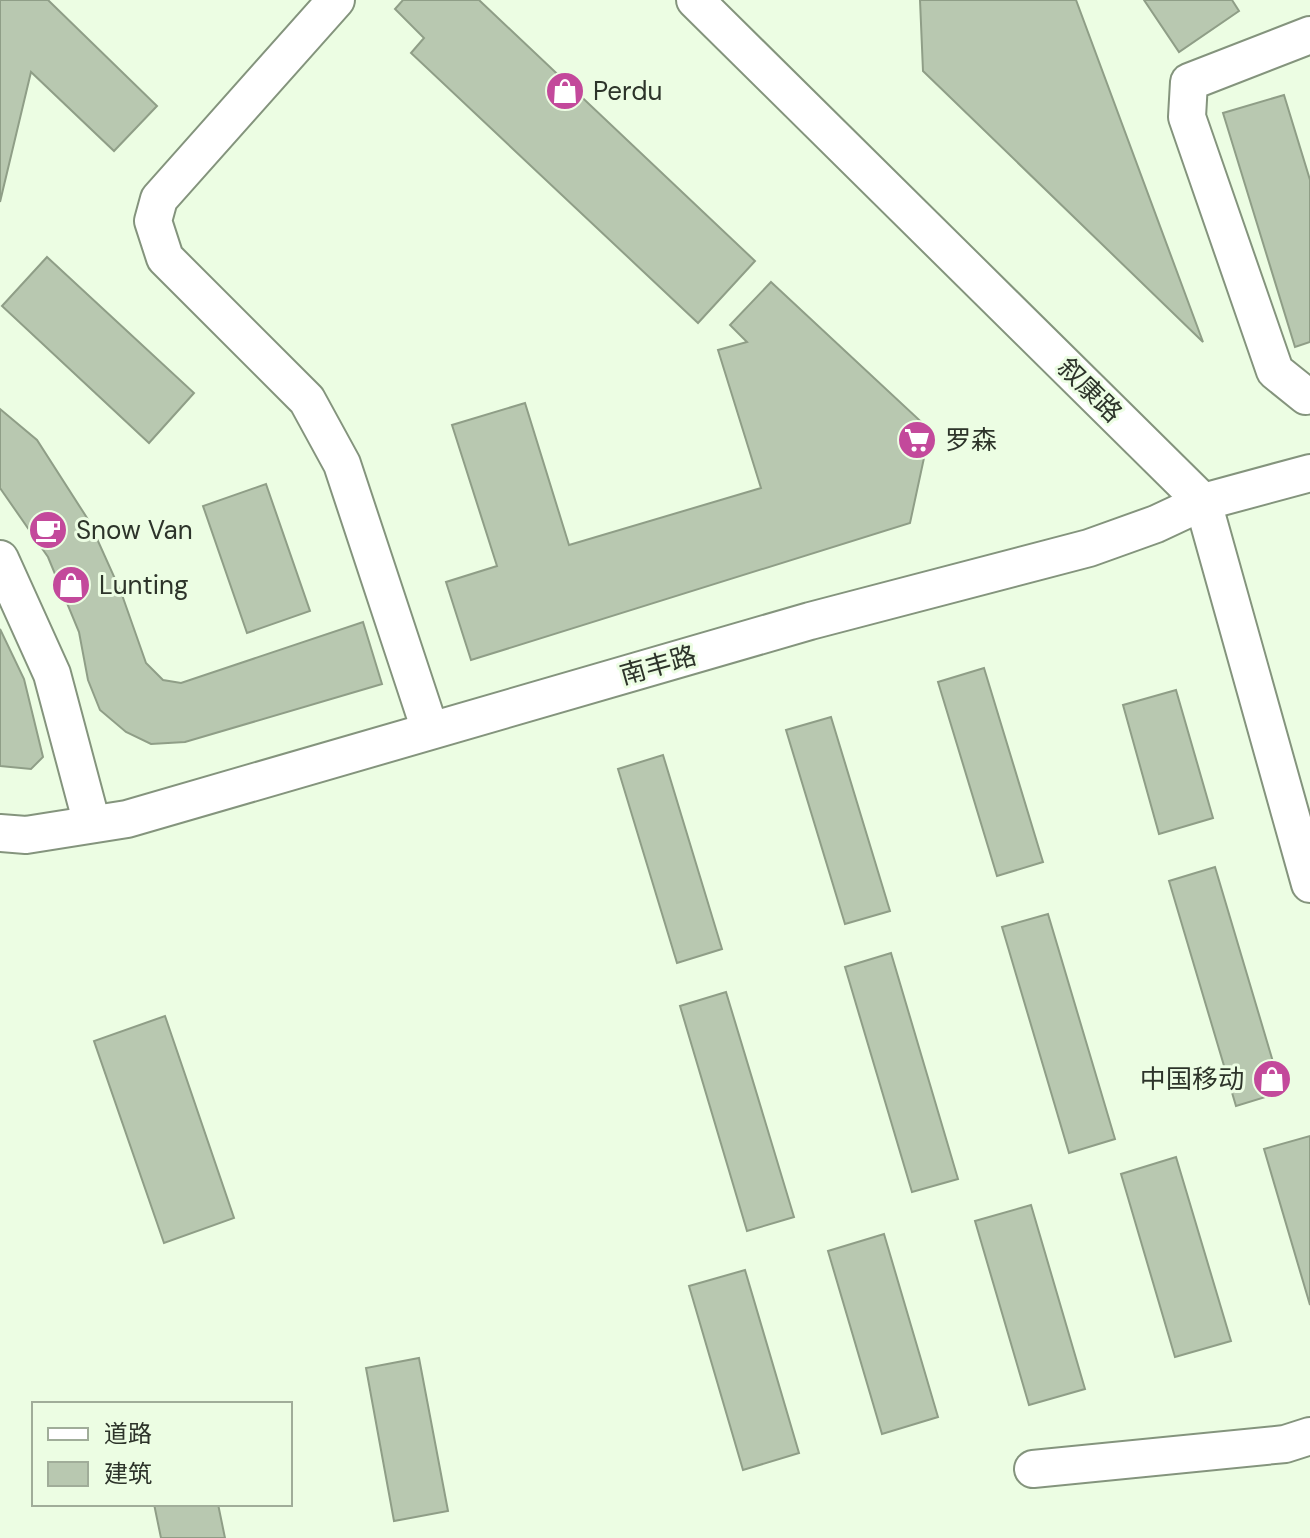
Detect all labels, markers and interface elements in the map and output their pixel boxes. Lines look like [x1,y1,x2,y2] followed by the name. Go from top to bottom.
[544,70,586,112] shop icon: Perdu
[593,74,662,108] place label: Perdu
[1050,350,1130,430] street label: 叙康路
[896,419,938,461] supermarket icon: 罗森
[945,423,997,457] place label: 罗森
[27,509,69,551] cafe icon: Snow Van
[76,513,193,547] place label: Snow Van
[50,564,92,606] shop icon: Lunting
[99,568,188,602] place label: Lunting
[616,638,700,692] street label: 南丰路
[1251,1058,1293,1100] shop icon: 中国移动
[1140,1062,1244,1096] place label: 中国移动
[32,1402,292,1506] legend
[104,1418,152,1449] text: 道路
[104,1458,152,1489] text: 建筑

